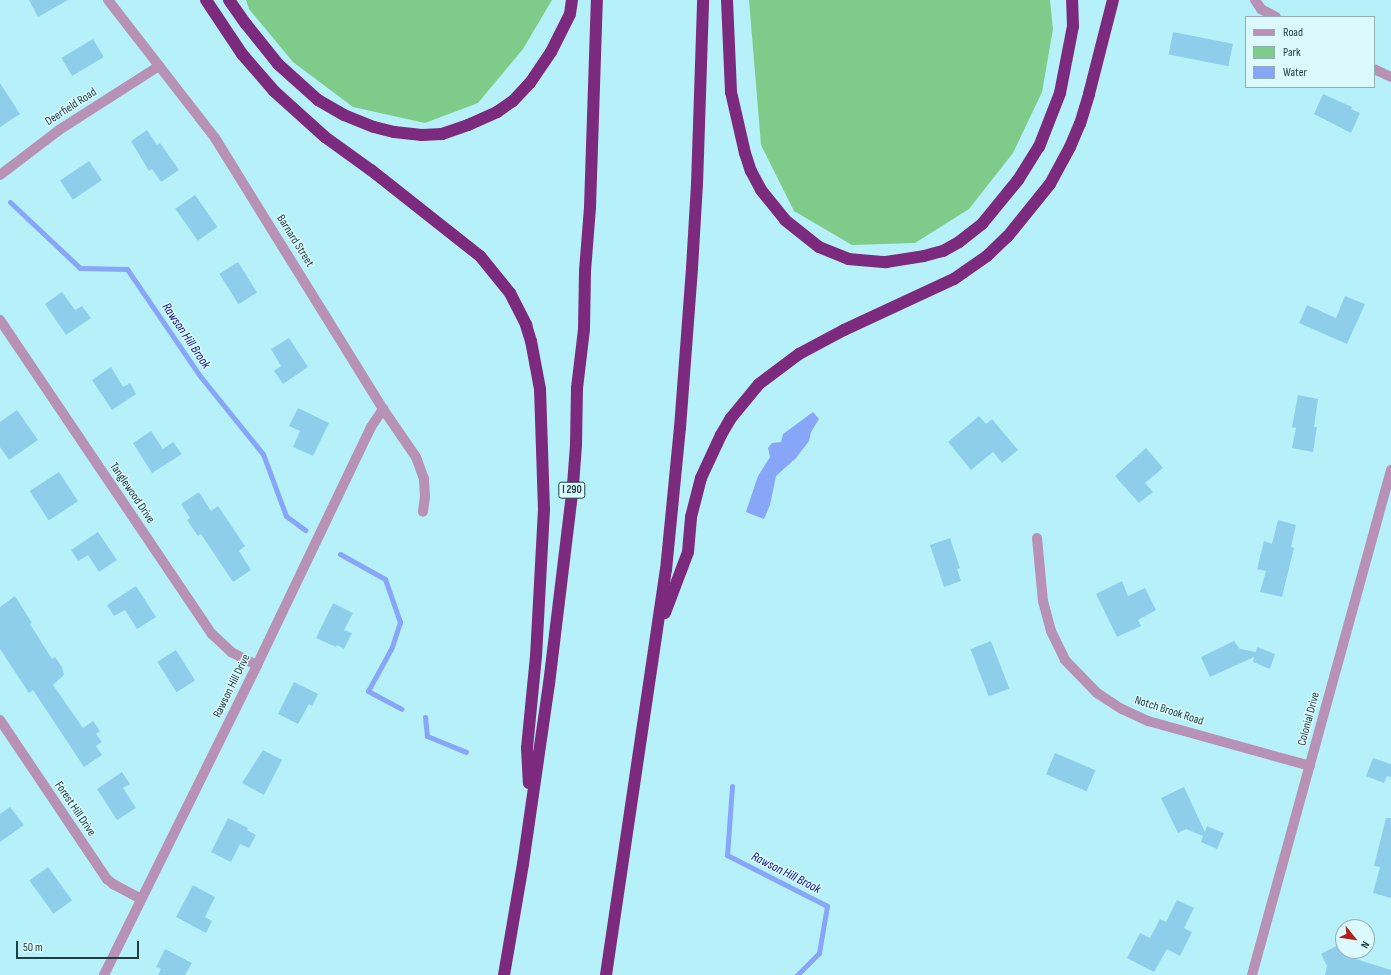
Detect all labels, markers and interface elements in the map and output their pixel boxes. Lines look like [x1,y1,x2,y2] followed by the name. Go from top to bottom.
[1245,16,1375,88] legend
[1283,25,1303,40] text: Road
[1283,45,1301,60] text: Park
[1283,65,1307,80] text: Water
[43,85,99,129] street label: Deerfield Road
[273,212,317,270] street label: Barnard Street
[158,300,214,372] water label: Rawson Hill Brook
[106,460,158,526] street label: Tanglewood Drive
[558,481,586,499] road number: I 290
[210,652,254,720] street label: Rawson Hill Drive
[1295,691,1323,747] street label: Colonial Drive
[1133,693,1205,729] street label: Notch Brook Road
[51,779,99,839] street label: Forest Hill Drive
[749,849,823,897] water label: Rawson Hill Brook
[1335,919,1375,959] north arrow
[18,933,141,959] scale bar
[1358,939,1372,951] text: N
[23,940,43,955] text: 50 m

